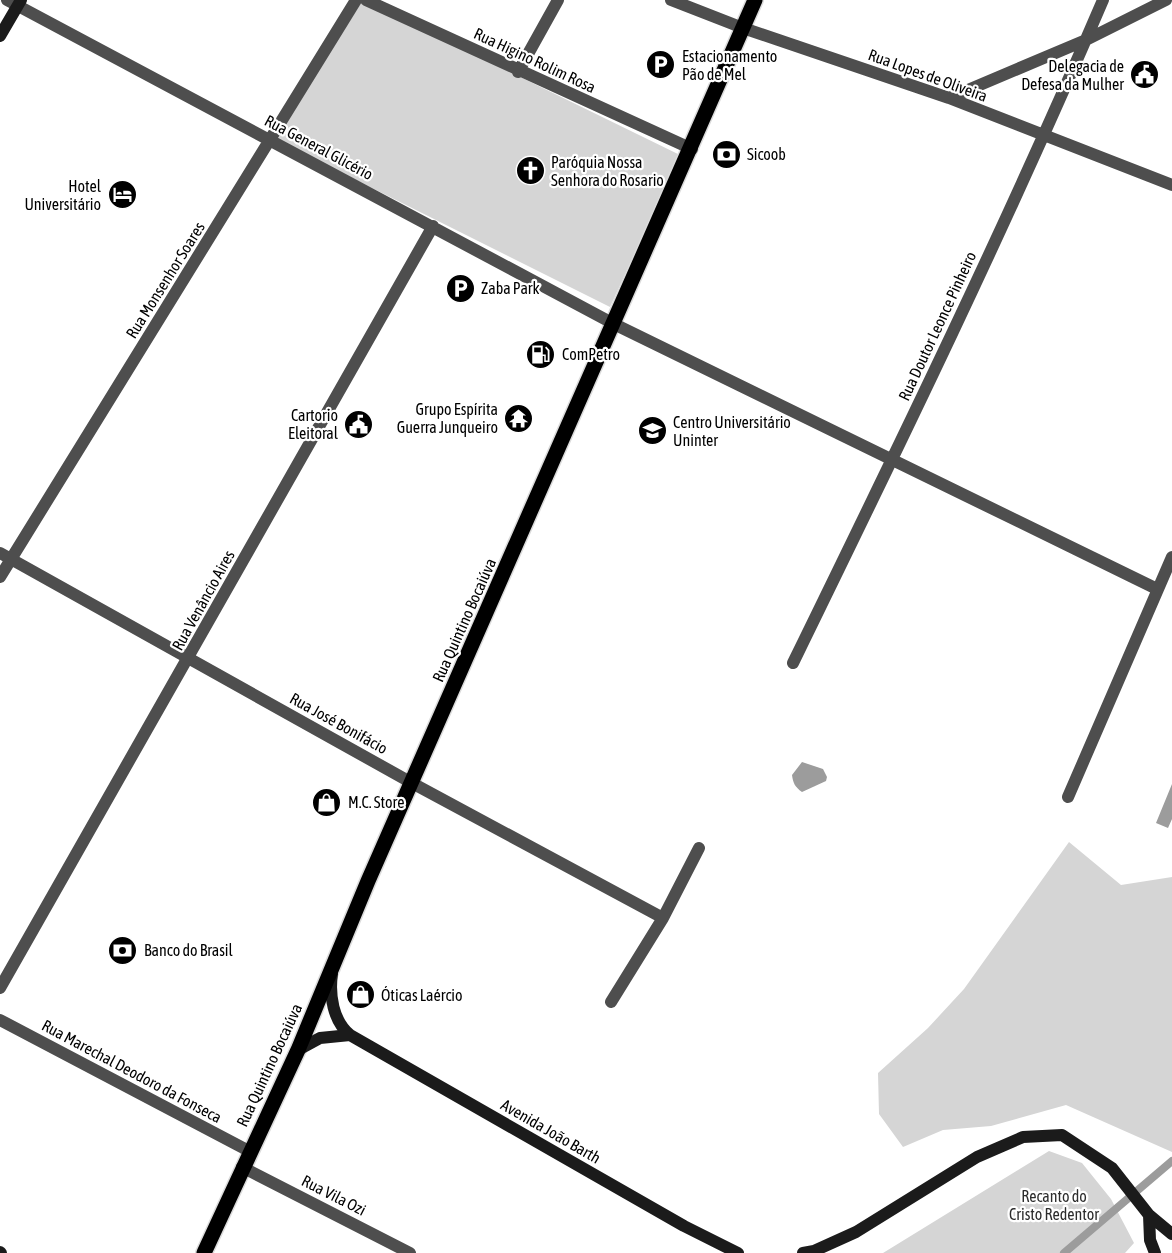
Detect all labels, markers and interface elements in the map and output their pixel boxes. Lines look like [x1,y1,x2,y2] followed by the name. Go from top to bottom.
[471,24,599,97] street label: Rua Higino Rolim Rosa
[866,45,990,106] street label: Rua Lopes de Oliveira
[682,47,777,83] place label: Estacionamento Pão de Mel
[645,49,677,81] parking icon: Estacionamento Pão de Mel
[1021,57,1124,93] place label: Delegacia de Defesa da Mulher
[1129,59,1161,91] public building icon: Delegacia de Defesa da Mulher
[262,111,376,183] street label: Rua General Glicério
[710,138,742,170] bank icon: Sicoob
[747,145,786,163] place label: Sicoob
[551,153,664,189] place label: Paróquia Nossa Senhora do Rosario
[514,155,546,187] church icon: Paróquia Nossa Senhora do Rosario
[24,177,102,213] place label: Hotel Universitário
[106,179,138,211] hotel icon: Hotel Universitário
[122,218,208,341] street label: Rua Monsenhor Soares
[895,249,979,403] street label: Rua Doutor Leonce Pinheiro
[444,272,476,304] parking icon: Zaba Park
[481,279,540,297] place label: Zaba Park
[525,338,557,370] fuel station icon: ComPetro
[562,345,620,363] place label: ComPetro
[397,400,498,437] place label: Grupo Espírita Guerra Junqueiro
[503,402,535,434] temple icon: Grupo Espírita Guerra Junqueiro
[288,406,339,442] place label: Cartorio Eleitoral
[343,408,375,440] public building icon: Cartorio Eleitoral
[673,413,791,449] place label: Centro Universitário Uninter
[636,415,668,447] school or university icon: Centro Universitário Uninter
[168,547,238,653] street label: Rua Venâncio Aires
[429,555,499,685] street label: Rua Quintino Bocaiúva
[287,689,391,757] street label: Rua José Bonifácio
[311,786,343,818] shop icon: M.C. Store
[348,793,404,811] place label: M.C. Store
[107,934,139,966] bank icon: Banco do Brasil
[144,941,233,959] place label: Banco do Brasil
[344,979,376,1011] shop icon: Óticas Laércio
[381,986,463,1004] place label: Óticas Laércio
[233,1001,305,1129] street label: Rua Quintino Bocaiúva
[39,1016,225,1126] street label: Rua Marechal Deodoro da Fonseca
[498,1095,604,1167] street label: Avenida João Barth
[299,1171,369,1219] street label: Rua Vila Ozi
[1009,1187,1099,1223] park label: Recanto do Cristo Redentor

